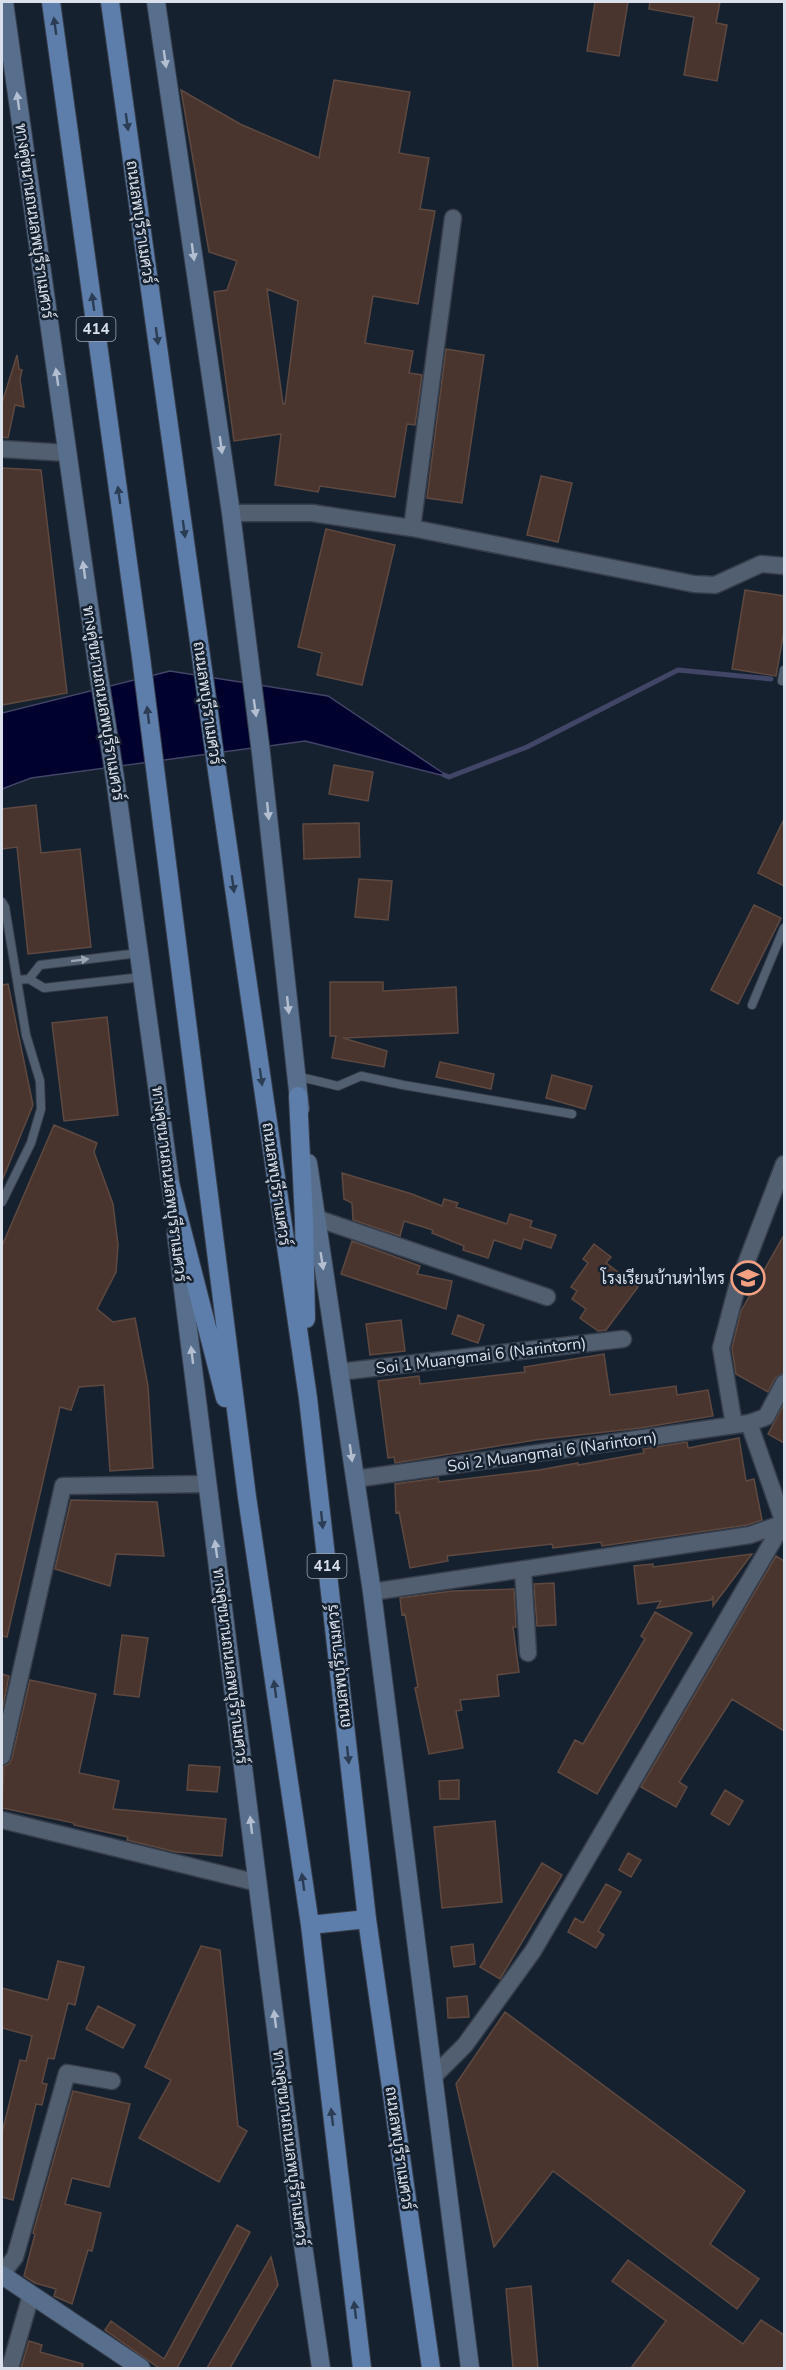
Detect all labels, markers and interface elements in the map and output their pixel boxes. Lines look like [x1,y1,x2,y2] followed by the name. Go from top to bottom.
[50,16,59,35] one-way arrow
[160,50,169,69] one-way arrow
[14,91,23,110] one-way arrow
[122,112,131,131] one-way arrow
[9,122,61,321] street label: ทางคู่ขนานถนนลพบุรีราเมศวร์
[120,159,162,286] street label: ถนนลพบุรีราเมศวร์
[189,243,198,262] one-way arrow
[88,293,97,312] one-way arrow
[76,317,116,341] road number: 414
[152,326,162,345] one-way arrow
[53,367,62,386] one-way arrow
[217,436,226,455] one-way arrow
[115,486,124,505] one-way arrow
[180,519,189,538] one-way arrow
[79,560,89,579] one-way arrow
[77,604,131,803] street label: ทางคู่ขนานถนนลพบุรีราเมศวร์
[187,640,229,767] street label: ถนนลพบุรีราเมศวร์
[250,698,259,717] one-way arrow
[144,705,153,724] one-way arrow
[263,802,272,821] one-way arrow
[229,875,238,894] one-way arrow
[71,955,90,965] one-way arrow
[283,995,293,1014] one-way arrow
[257,1068,266,1087] one-way arrow
[146,1085,194,1284] street label: ทางคู่ขนานถนนลพบุรีราเมศวร์
[256,1121,298,1248] street label: ถนนลพบุรีราเมศวร์
[318,1251,327,1270] one-way arrow
[730,1260,766,1296] school or university icon: โรงเรียนบ้านท่าไทร
[600,1267,725,1290] place label: โรงเรียนบ้านท่าไทร
[375,1332,588,1380] street label: Soi 1 Muangmai 6 (Narintorn)
[187,1346,197,1365] one-way arrow
[446,1426,659,1478] street label: Soi 2 Muangmai 6 (Narintorn)
[347,1444,356,1463] one-way arrow
[317,1510,326,1529] one-way arrow
[212,1539,221,1558] one-way arrow
[308,1554,346,1578] road number: 414
[207,1567,255,1766] street label: ทางคู่ขนานถนนลพบุรีราเมศวร์
[320,1603,356,1729] street label: ถนนลพบุรีราเมศวร์
[271,1679,280,1698] one-way arrow
[344,1746,353,1765] one-way arrow
[246,1816,256,1835] one-way arrow
[299,1872,308,1891] one-way arrow
[271,2009,280,2028] one-way arrow
[267,2049,315,2248] street label: ทางคู่ขนานถนนลพบุรีราเมศวร์
[379,2085,421,2212] street label: ถนนลพบุรีราเมศวร์
[328,2107,337,2126] one-way arrow
[351,2301,360,2320] one-way arrow

